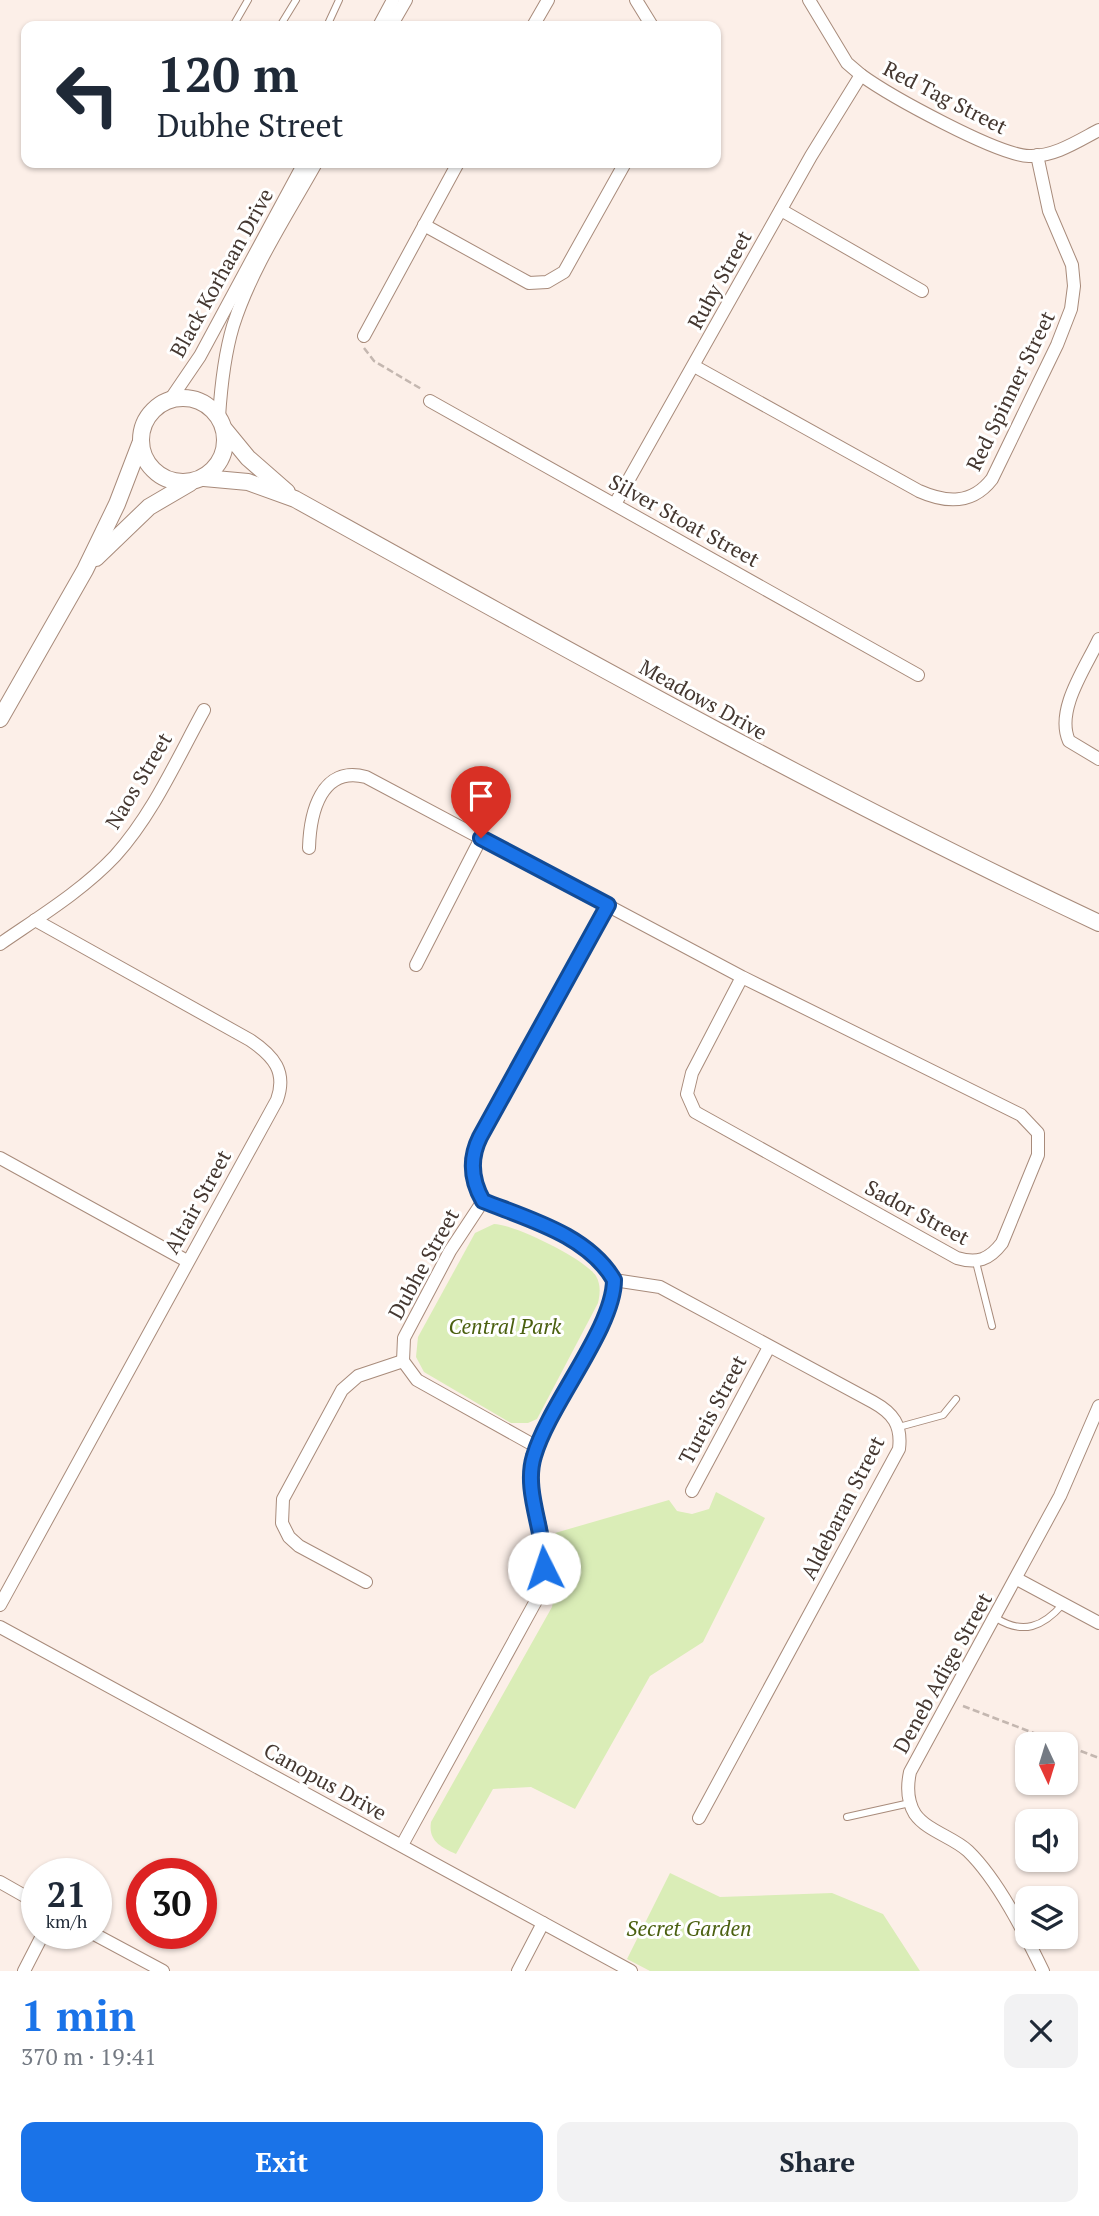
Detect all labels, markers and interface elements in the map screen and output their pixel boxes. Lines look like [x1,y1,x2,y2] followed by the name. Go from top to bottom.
[157,41,299,106] text: 120 m
[42,49,133,140] icon: left
[879,54,1012,140] street label: Red Tag Street
[157,104,344,146] text: Dubhe Street
[163,183,279,362] street label: Black Korhaan Drive
[681,225,758,334] street label: Ruby Street
[959,306,1061,475] street label: Red Spinner Street
[604,467,765,573] street label: Silver Stoat Street
[635,652,772,746] street label: Meadows Drive
[98,727,178,834] street label: Naos Street
[451,766,511,838] pin
[462,777,500,815] icon: arrive
[157,1144,237,1258] street label: Altair Street
[860,1173,975,1251] street label: Sador Street
[381,1203,465,1324] street label: Dubhe Street
[449,1312,562,1340] park label: Central Park
[672,1350,753,1469] street label: Tureis Street
[794,1431,890,1584] street label: Aldebaran Street
[507,1531,581,1605] position arrow
[886,1587,998,1758] street label: Deneb Adige Street
[1015,1732,1078,1796] north arrow
[1015,1732,1078,1949] map controls
[259,1736,392,1826] street label: Canopus Drive
[1015,1809,1078,1872] button: sound
[126,1858,217,1949] speed limit sign: 30
[47,1871,86,1917] text: 21
[1015,1886,1078,1949] button: layers
[46,1909,87,1933] text: km/h
[626,1914,752,1942] park label: Secret Garden
[21,1987,136,2043] text: 1 min
[1004,1994,1078,2068] button: close
[21,2041,156,2072] text: 370 m · 19:41
[21,2122,543,2202] button: Exit
[557,2122,1078,2202] button: Share

